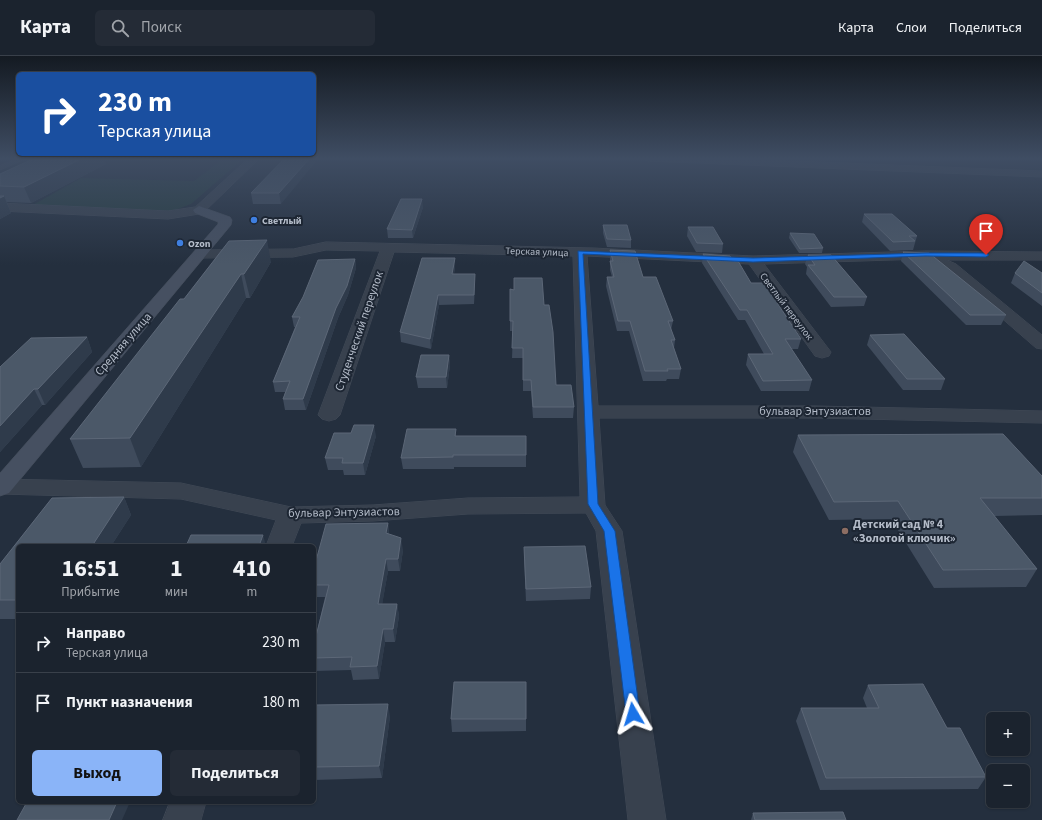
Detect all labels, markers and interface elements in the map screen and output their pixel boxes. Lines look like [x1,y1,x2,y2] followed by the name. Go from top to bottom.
[95,10,375,46] search box
[20,14,71,41] text: Карта
[109,17,131,39] icon: search
[141,17,182,38] text: Поиск
[838,18,874,38] text: Карта
[896,18,927,38] text: Слои
[949,18,1022,38] text: Поделиться
[98,82,172,122] text: 230 m
[32,88,84,140] icon: right
[98,119,211,144] text: Терская улица
[262,214,302,228] place label: Светлый
[969,214,1003,255] pin
[249,215,259,225] marker: Светлый
[975,220,997,242] icon: arrive
[188,237,211,251] place label: Ozon
[175,238,185,248] marker: Ozon
[505,244,569,260] street label: Терская улица
[331,269,388,393] street label: Студенческий переулок
[756,270,816,343] street label: Светлый переулок
[91,309,156,380] street label: Средняя улица
[759,403,871,420] street label: бульвар Энтузиастов
[288,503,400,522] street label: бульвар Энтузиастов
[853,516,956,547] place label: Детский сад № 4 «Золотой ключик»
[840,526,850,536] marker: Детский сад № 4 «Золотой ключик»
[61,551,119,586] text: 16:51
[170,551,183,586] text: 1
[233,551,271,586] text: 410
[61,583,120,601] text: Прибытие
[165,583,188,601] text: мин
[246,583,257,601] text: m
[66,623,125,644] text: Направо
[32,632,54,654] icon: right
[262,632,300,653] text: 230 m
[66,644,148,662] text: Терская улица
[32,692,54,714] icon: arrive
[66,692,193,713] text: Пункт назначения
[262,692,300,713] text: 180 m
[612,693,654,735] position arrow
[986,712,1030,808] map controls
[986,712,1030,756] button: +
[32,750,162,796] button: Выход
[170,750,300,796] button: Поделиться
[986,764,1030,808] button: −

